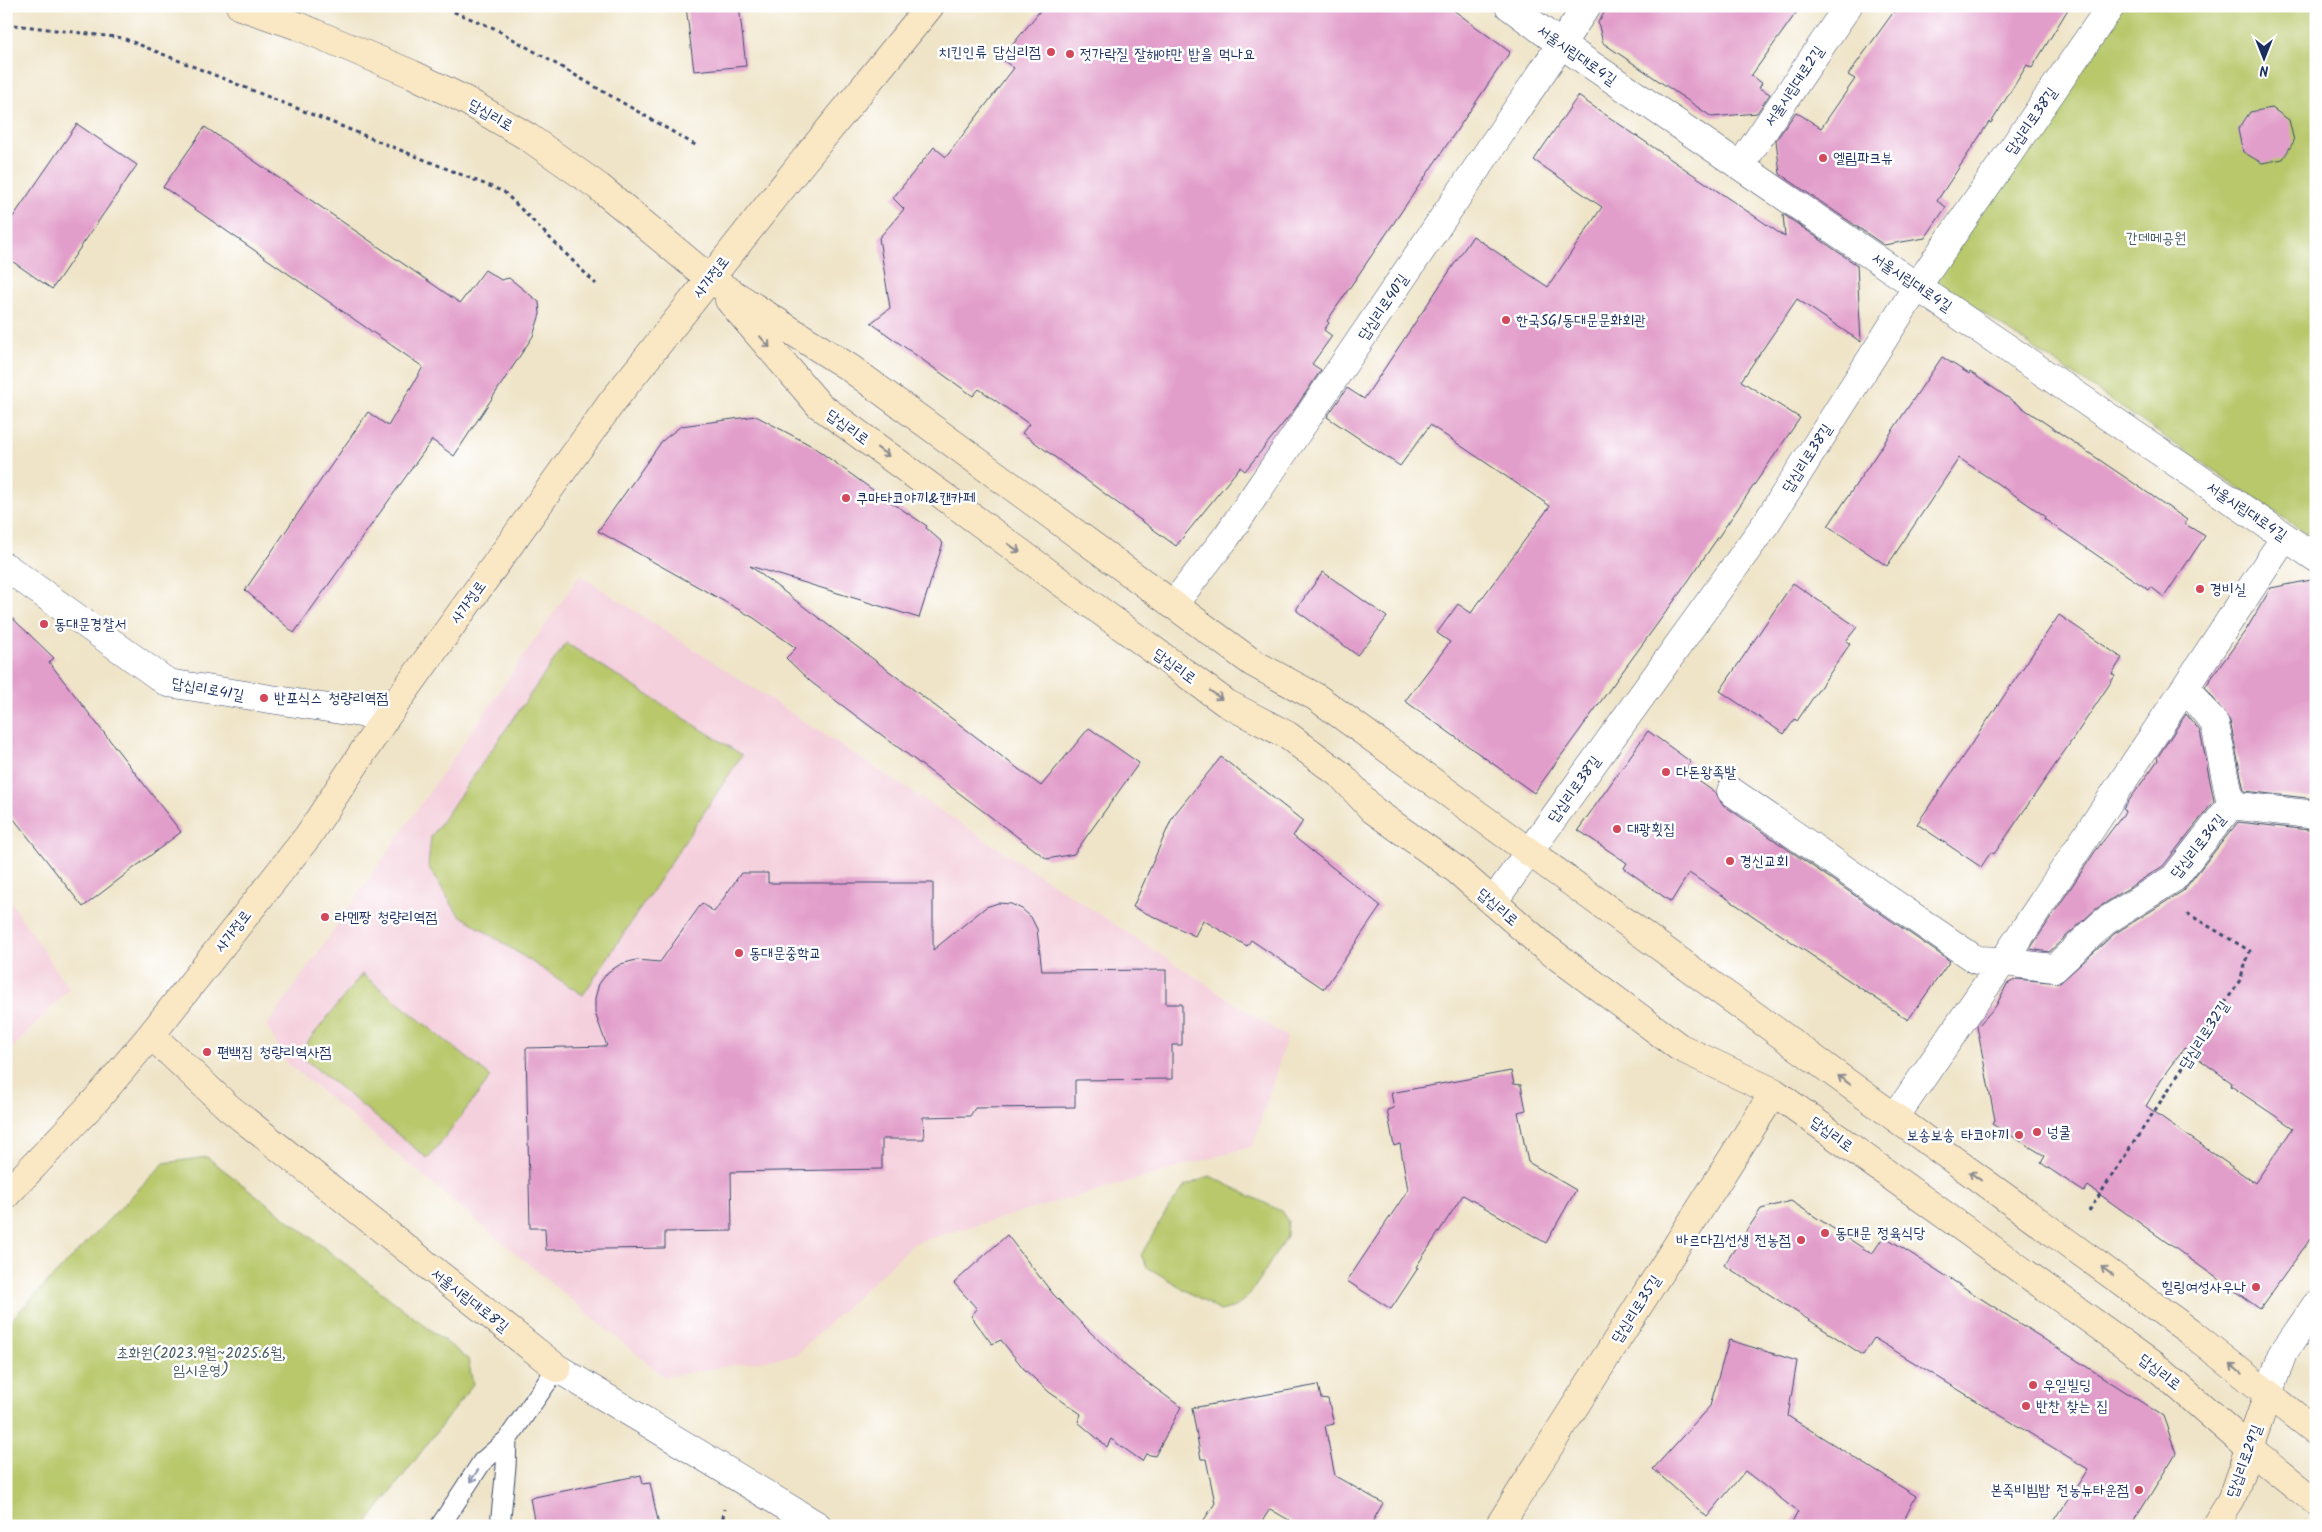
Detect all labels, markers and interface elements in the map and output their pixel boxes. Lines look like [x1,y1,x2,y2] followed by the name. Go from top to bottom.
[1532,19,1621,92] street label: 서울시립대로4길
[2240,32,2290,82] north arrow
[938,41,1041,65] place label: 치킨인류 답십리점
[1759,41,1831,132] street label: 서울시립대로2길
[1080,43,1255,67] place label: 젓가락질 잘해야만 밥을 먹나요
[1045,46,1057,58] marker: 치킨인류 답십리점
[1064,48,1076,60] marker: 젓가락질 잘해야만 밥을 먹나요
[2259,59,2268,81] text: N
[2000,83,2064,160] street label: 답십리로38길
[464,93,517,138] street label: 답십리로
[1833,147,1893,171] place label: 엘림파크뷰
[1817,152,1829,164] marker: 엘림파크뷰
[2126,227,2186,251] park label: 간데메공원
[1866,247,1957,319] street label: 서울시립대로4길
[687,251,736,304] street label: 사가정로
[1353,269,1415,346] street label: 답십리로40길
[1516,309,1646,333] place label: 한국SGI동대문문화회관
[1500,314,1512,326] marker: 한국SGI동대문문화회관
[759,335,770,348] one-way arrow
[821,404,874,452] street label: 답십리로
[1777,419,1839,498] street label: 답십리로38길
[876,447,890,457] one-way arrow
[2201,476,2292,548] street label: 서울시립대로4길
[856,487,975,511] place label: 쿠마타코야끼&캔카페
[840,492,852,504] marker: 쿠마타코야끼&캔카페
[1007,543,1021,553] one-way arrow
[445,576,493,629] street label: 사가정로
[2210,578,2246,602] place label: 경비실
[2194,583,2206,595] marker: 경비실
[54,613,126,637] place label: 동대문경찰서
[38,618,50,630] marker: 동대문경찰서
[1148,643,1201,691] street label: 답십리로
[170,672,246,708] street label: 답십리로41길
[274,687,389,711] place label: 반포식스 청량리역점
[1209,690,1223,700] one-way arrow
[258,692,270,704] marker: 반포식스 청량리역점
[1542,751,1607,828] street label: 답십리로38길
[1676,761,1736,785] place label: 다돈왕족발
[1660,766,1672,778] marker: 다돈왕족발
[2165,809,2232,884] street label: 답십리로34길
[1627,818,1675,842] place label: 대광횟집
[1611,823,1623,835] marker: 대광횟집
[1740,850,1788,874] place label: 경신교회
[1724,855,1736,867] marker: 경신교회
[1471,883,1523,933] street label: 답십리로
[209,905,258,958] street label: 사가정로
[335,906,438,930] place label: 라멘짱 청량리역점
[319,911,331,923] marker: 라멘짱 청량리역점
[749,942,821,966] place label: 동대문중학교
[733,947,745,959] marker: 동대문중학교
[2174,996,2236,1075] street label: 답십리로32길
[217,1041,332,1065] place label: 편백집 청량리역사점
[201,1046,213,1058] marker: 편백집 청량리역사점
[1837,1075,1851,1085] one-way arrow
[1805,1111,1858,1159] street label: 답십리로
[2047,1121,2071,1145] place label: 넝쿨
[1906,1124,2009,1148] place label: 보송보송 타코야끼
[2031,1126,2043,1138] marker: 넝쿨
[2013,1129,2025,1141] marker: 보송보송 타코야끼
[1969,1170,1982,1181] one-way arrow
[1835,1222,1926,1246] place label: 동대문 정육식당
[1819,1227,1831,1239] marker: 동대문 정육식당
[1676,1229,1791,1253] place label: 바르다김선생 전농점
[1795,1234,1807,1246] marker: 바르다김선생 전농점
[425,1263,514,1339] street label: 서울시립대로8길
[2100,1266,2114,1276] one-way arrow
[1606,1271,1668,1348] street label: 답십리로35길
[2162,1276,2246,1300] place label: 힐링여성사우나
[2250,1281,2262,1293] marker: 힐링여성사우나
[116,1342,286,1383] park label: 초화원(2023.9월~2025.6월, 임시운영)
[2133,1348,2186,1397] street label: 답십리로
[2230,1363,2243,1374] one-way arrow
[2043,1374,2091,1398] place label: 우일빌딩
[2027,1379,2039,1391] marker: 우일빌딩
[2036,1395,2108,1419] place label: 반찬 찾는 집
[2020,1400,2032,1412] marker: 반찬 찾는 집
[2221,1421,2269,1501] street label: 답십리로29길
[468,1468,478,1482] one-way arrow
[1990,1479,2129,1503] place label: 본죽비빔밥 전농뉴타운점
[2133,1484,2145,1496] marker: 본죽비빔밥 전농뉴타운점

